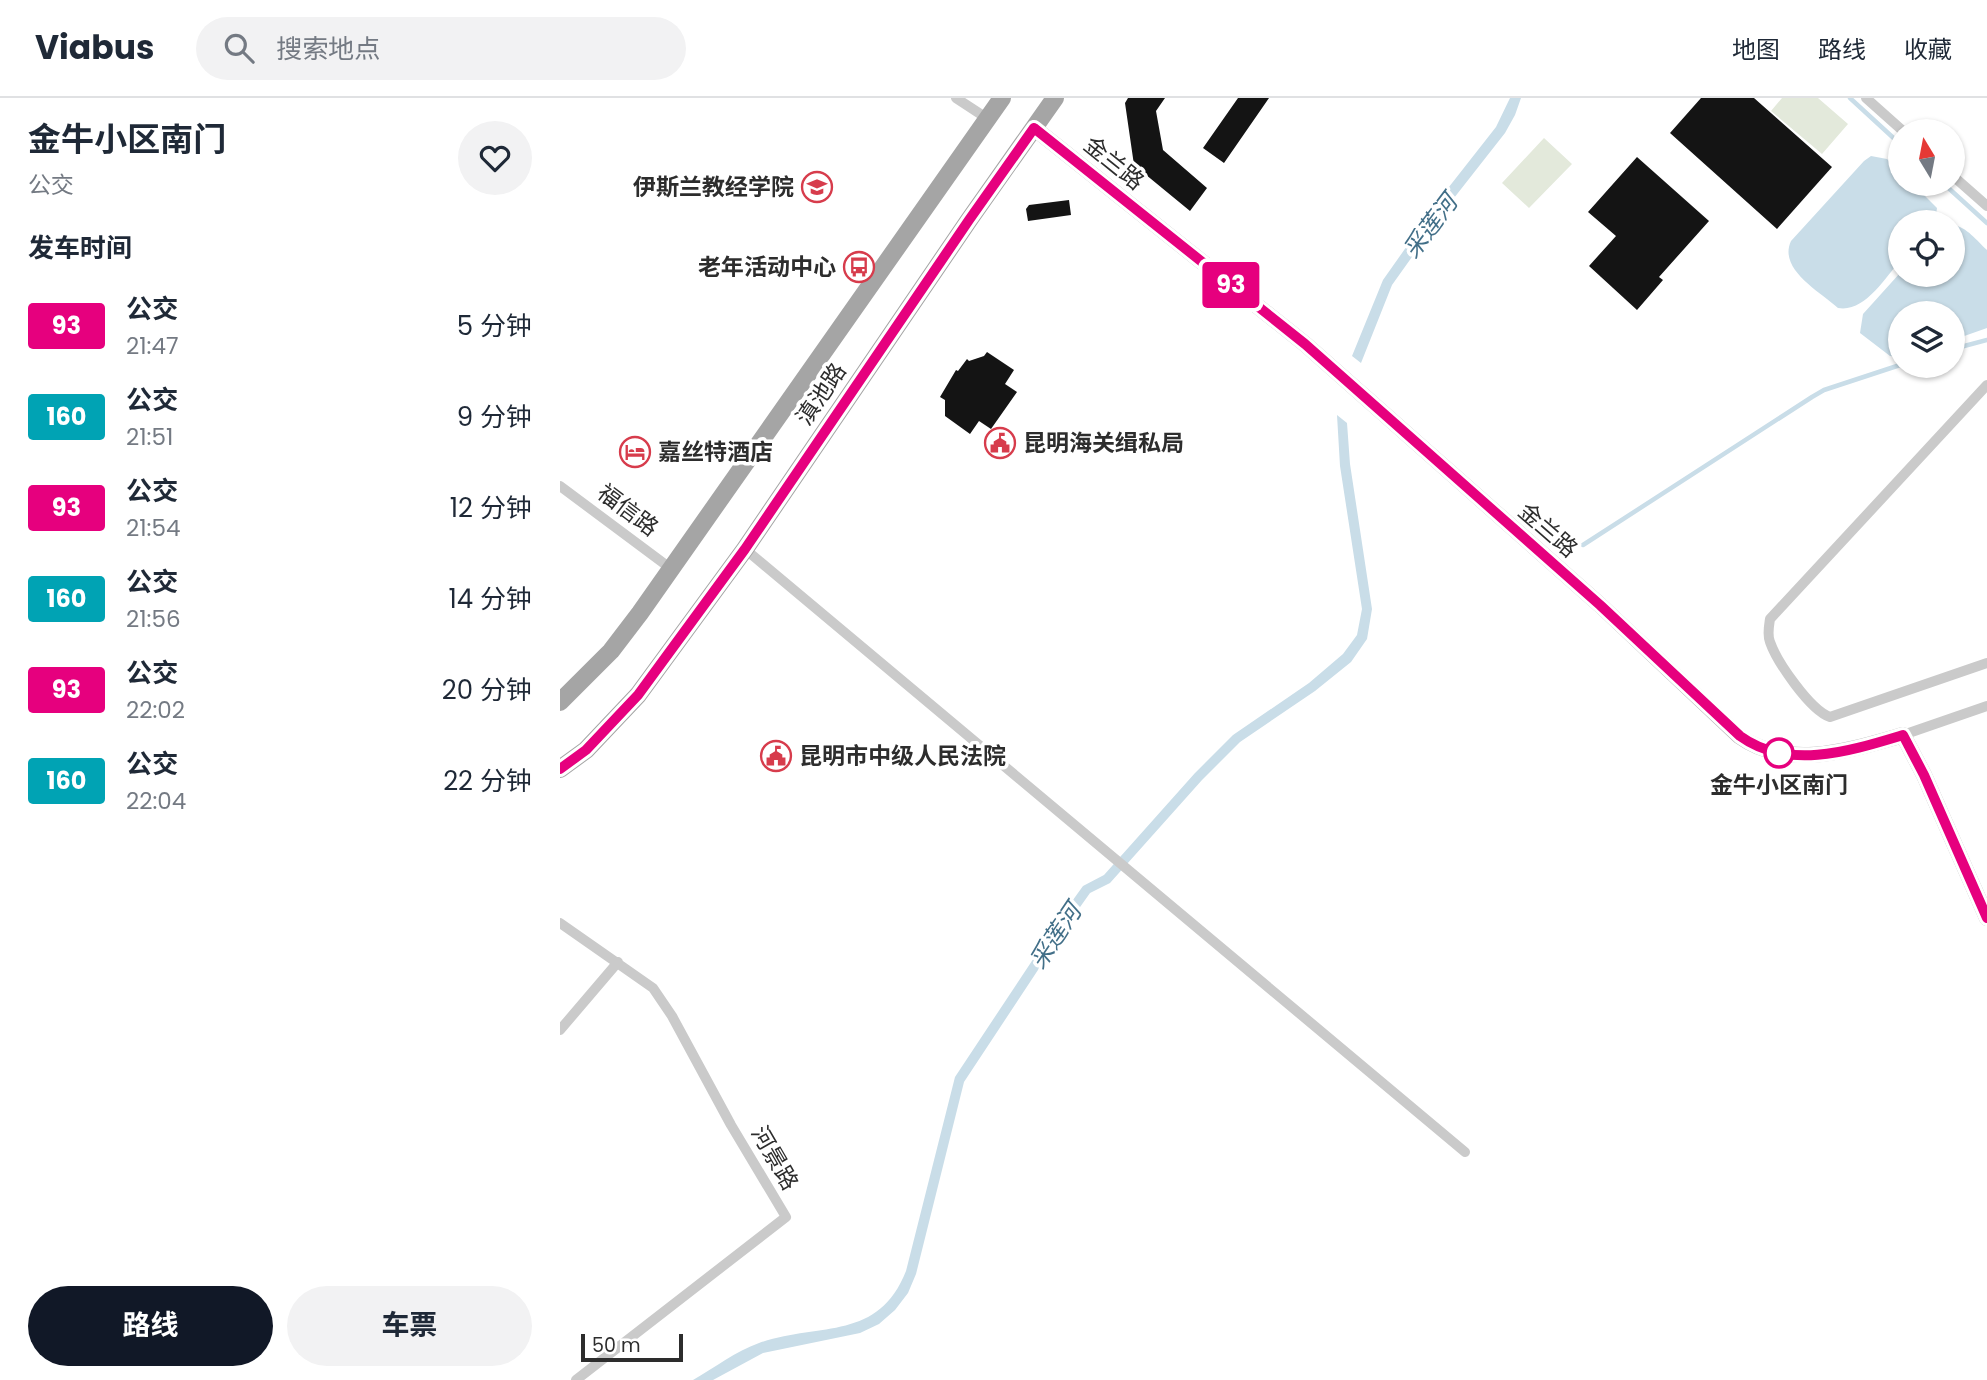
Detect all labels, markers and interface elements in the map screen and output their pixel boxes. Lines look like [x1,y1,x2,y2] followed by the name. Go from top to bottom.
[196,17,686,80] search box
[35,24,154,71] text: Viabus
[220,29,258,67] icon: search
[276,31,380,67] text: 搜索地点
[1732,33,1780,66] text: 地图
[1818,33,1866,66] text: 路线
[1904,33,1952,66] text: 收藏
[28,116,226,163] text: 金牛小区南门
[1888,119,1965,196] north arrow
[1888,119,1965,378] map controls
[458,121,532,195] button: heart
[1077,129,1151,197] street label: 金兰路
[28,169,74,201] text: 公交
[800,170,834,204] school or university icon: 伊斯兰教经学院
[633,171,794,203] place label: 伊斯兰教经学院
[1395,184,1467,265] water label: 采莲河
[1888,210,1965,287] button: locate
[28,230,132,266] text: 发车时间
[842,250,876,284] bus stop icon: 老年活动中心
[698,251,836,283] place label: 老年活动中心
[1200,262,1262,308] line badge: 93
[1216,268,1246,301] text: 93
[126,291,178,327] text: 公交
[1888,301,1965,378] button: layers
[457,308,532,344] text: 5 分钟
[52,309,81,342] text: 93
[126,330,179,362] text: 21:47
[788,356,854,432] street label: 滇池路
[126,382,178,418] text: 公交
[457,399,532,435] text: 9 分钟
[47,400,86,433] text: 160
[126,421,173,453] text: 21:51
[983,426,1017,460] public building icon: 昆明海关缉私局
[1023,427,1184,459] place label: 昆明海关缉私局
[618,435,652,469] hotel icon: 嘉丝特酒店
[658,436,773,468] place label: 嘉丝特酒店
[126,473,178,509] text: 公交
[591,476,665,544] street label: 福信路
[450,490,532,526] text: 12 分钟
[52,491,81,524] text: 93
[1511,495,1585,565] street label: 金兰路
[126,512,180,544] text: 21:54
[126,564,178,600] text: 公交
[448,581,532,617] text: 14 分钟
[47,582,86,615] text: 160
[126,603,181,635] text: 21:56
[126,655,178,691] text: 公交
[442,672,532,708] text: 20 分钟
[52,673,81,706] text: 93
[126,694,185,726] text: 22:02
[1764,738,1794,768] marker: 金牛小区南门
[759,739,793,773] public building icon: 昆明市中级人民法院
[799,740,1006,772] place label: 昆明市中级人民法院
[126,746,178,782] text: 公交
[443,763,532,799] text: 22 分钟
[47,764,86,797] text: 160
[1710,769,1848,801] place label: 金牛小区南门
[126,785,186,817] text: 22:04
[1021,894,1091,975] water label: 采莲河
[744,1120,806,1196] street label: 河景路
[28,1286,273,1366] button: 路线
[287,1286,532,1366] button: 车票
[581,1331,682,1363] scale bar
[592,1332,641,1359] text: 50 m

